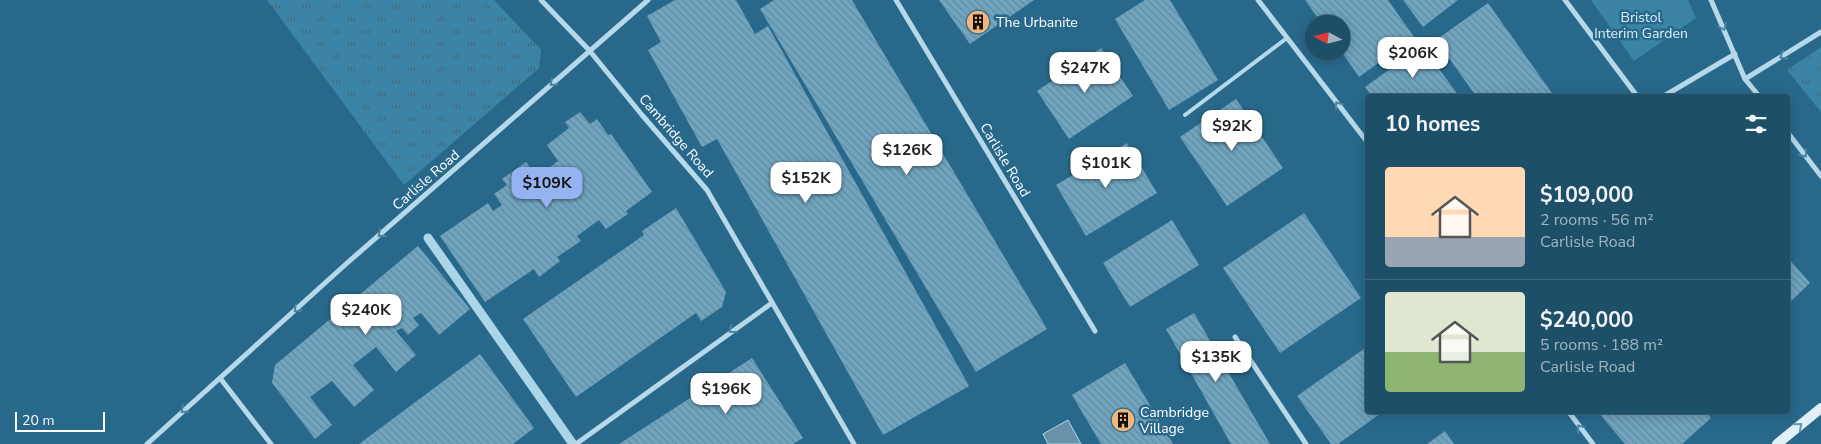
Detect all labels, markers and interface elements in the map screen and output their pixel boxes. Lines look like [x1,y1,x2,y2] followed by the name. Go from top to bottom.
[1594,8,1688,43] park label: Bristol Interim Garden
[965,9,991,35] building icon: The Urbanite
[996,13,1078,32] place label: The Urbanite
[1305,15,1350,60] north arrow
[1305,15,1350,60] map controls
[1716,22,1727,31] one-way arrow
[1378,36,1448,79] pin: $206K
[1388,42,1438,64] text: $206K
[1780,49,1789,59] one-way arrow
[1050,52,1120,94] pin: $247K
[1060,57,1110,79] text: $247K
[549,77,558,86] one-way arrow
[634,90,718,182] street label: Cambridge Road
[1335,101,1344,111] one-way arrow
[1202,110,1262,152] pin: $92K
[1385,110,1480,138] text: 10 homes
[1742,110,1770,138] icon: filters
[1212,115,1252,137] text: $92K
[975,119,1035,201] street label: Carlisle Road
[872,134,942,176] pin: $126K
[882,139,932,161] text: $126K
[388,145,464,215] street label: Carlisle Road
[1071,146,1141,189] pin: $101K
[1799,148,1807,157] one-way arrow
[1081,152,1131,174] text: $101K
[771,162,841,204] pin: $152K
[512,166,582,209] pin: $109K
[781,167,831,189] text: $152K
[522,172,572,194] text: $109K
[1540,181,1633,209] text: $109,000
[1425,187,1485,247] icon: home
[1540,209,1653,231] text: 2 rooms · 56 m²
[377,228,386,237] one-way arrow
[1540,231,1635,253] text: Carlisle Road
[331,294,401,336] pin: $240K
[341,299,391,321] text: $240K
[293,303,302,312] one-way arrow
[1540,306,1633,334] text: $240,000
[1425,312,1485,372] icon: home
[729,325,738,333] one-way arrow
[1540,334,1663,356] text: 5 rooms · 188 m²
[1181,340,1251,383] pin: $135K
[1191,346,1241,368] text: $135K
[1540,356,1635,378] text: Carlisle Road
[691,372,761,415] pin: $196K
[701,378,751,400] text: $196K
[1139,403,1209,438] place label: Cambridge Village
[181,405,190,414] one-way arrow
[1110,407,1136,433] building icon: Cambridge Village
[15,409,105,432] scale bar
[22,411,54,430] text: 20 m
[1793,424,1802,432] one-way arrow
[1578,425,1586,434] one-way arrow

